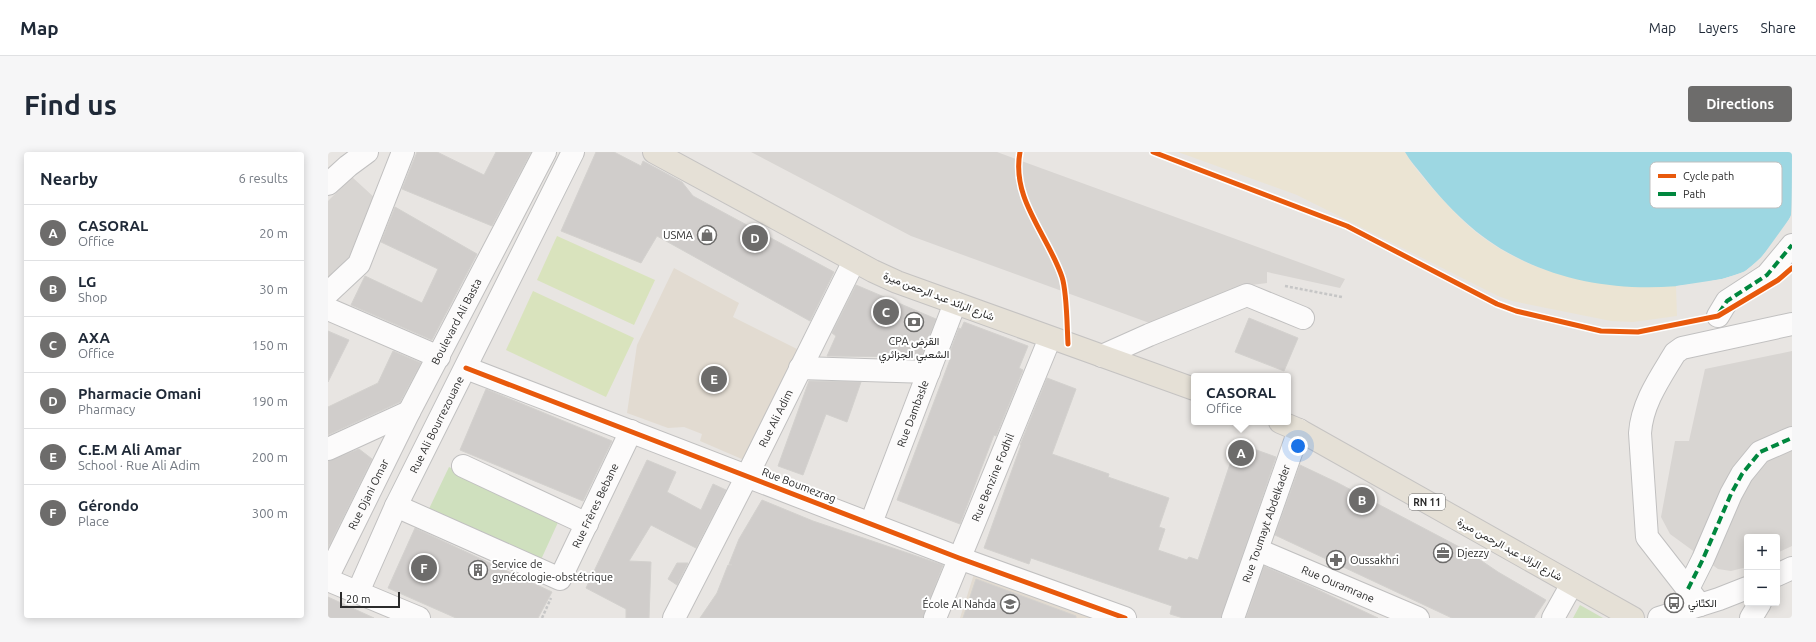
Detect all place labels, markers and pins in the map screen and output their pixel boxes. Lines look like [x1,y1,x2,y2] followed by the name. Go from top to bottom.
[742,223,768,253] pin: D
[696,224,718,246] shop icon: USMA
[663,229,694,241] place label: USMA
[873,297,899,327] pin: C
[903,311,925,333] bank icon: CPA القرض الشعبي الجزائري
[879,335,949,364] place label: CPA القرض الشعبي الجزائري
[701,364,727,394] pin: E
[1228,438,1254,468] pin: A
[1349,485,1375,515] pin: B
[1432,542,1454,564] office icon: Djezzy
[1457,547,1490,559] place label: Djezzy
[1325,549,1347,571] pharmacy icon: Oussakhri
[411,553,437,583] pin: F
[1350,554,1399,566] place label: Oussakhri
[492,558,613,583] place label: Service de gynécologie-obstétrique
[467,559,489,581] building icon: Service de gynécologie-obstétrique
[1663,592,1685,614] bus stop icon: الكتّاني
[999,593,1021,615] school or university icon: École Al Nahda
[922,597,996,610] place label: École Al Nahda
[1688,597,1717,613] place label: الكتّاني

